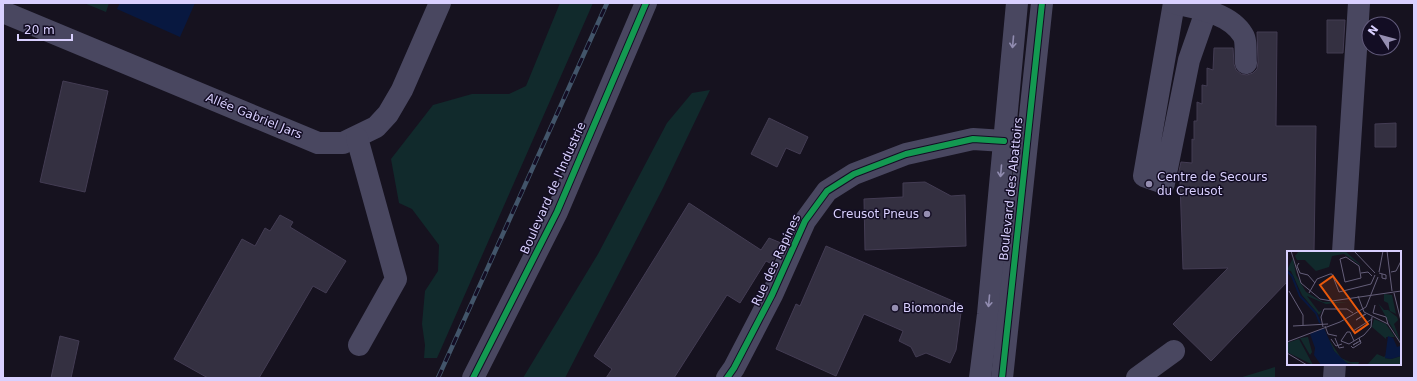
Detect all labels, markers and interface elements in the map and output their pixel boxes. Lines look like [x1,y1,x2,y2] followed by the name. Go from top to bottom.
[18,16,72,42] scale bar
[1361,16,1401,56] north arrow
[24,23,55,37] text: 20 m
[1365,23,1381,38] text: N
[1010,35,1017,48] one-way arrow
[204,90,304,142] street label: Allée Gabriel Jars
[997,117,1025,261] street label: Boulevard des Abattoirs
[518,120,588,256] street label: Boulevard de l'Industrie
[997,164,1005,177] one-way arrow
[1157,170,1267,198] place label: Centre de Secours du Creusot
[1144,179,1154,189] marker: Centre de Secours du Creusot
[833,207,919,221] place label: Creusot Pneus
[922,209,932,219] marker: Creusot Pneus
[749,212,803,308] street label: Rue des Rapines
[1287,251,1401,365] inset map
[985,294,992,307] one-way arrow
[903,301,964,315] place label: Biomonde
[890,303,900,313] marker: Biomonde

